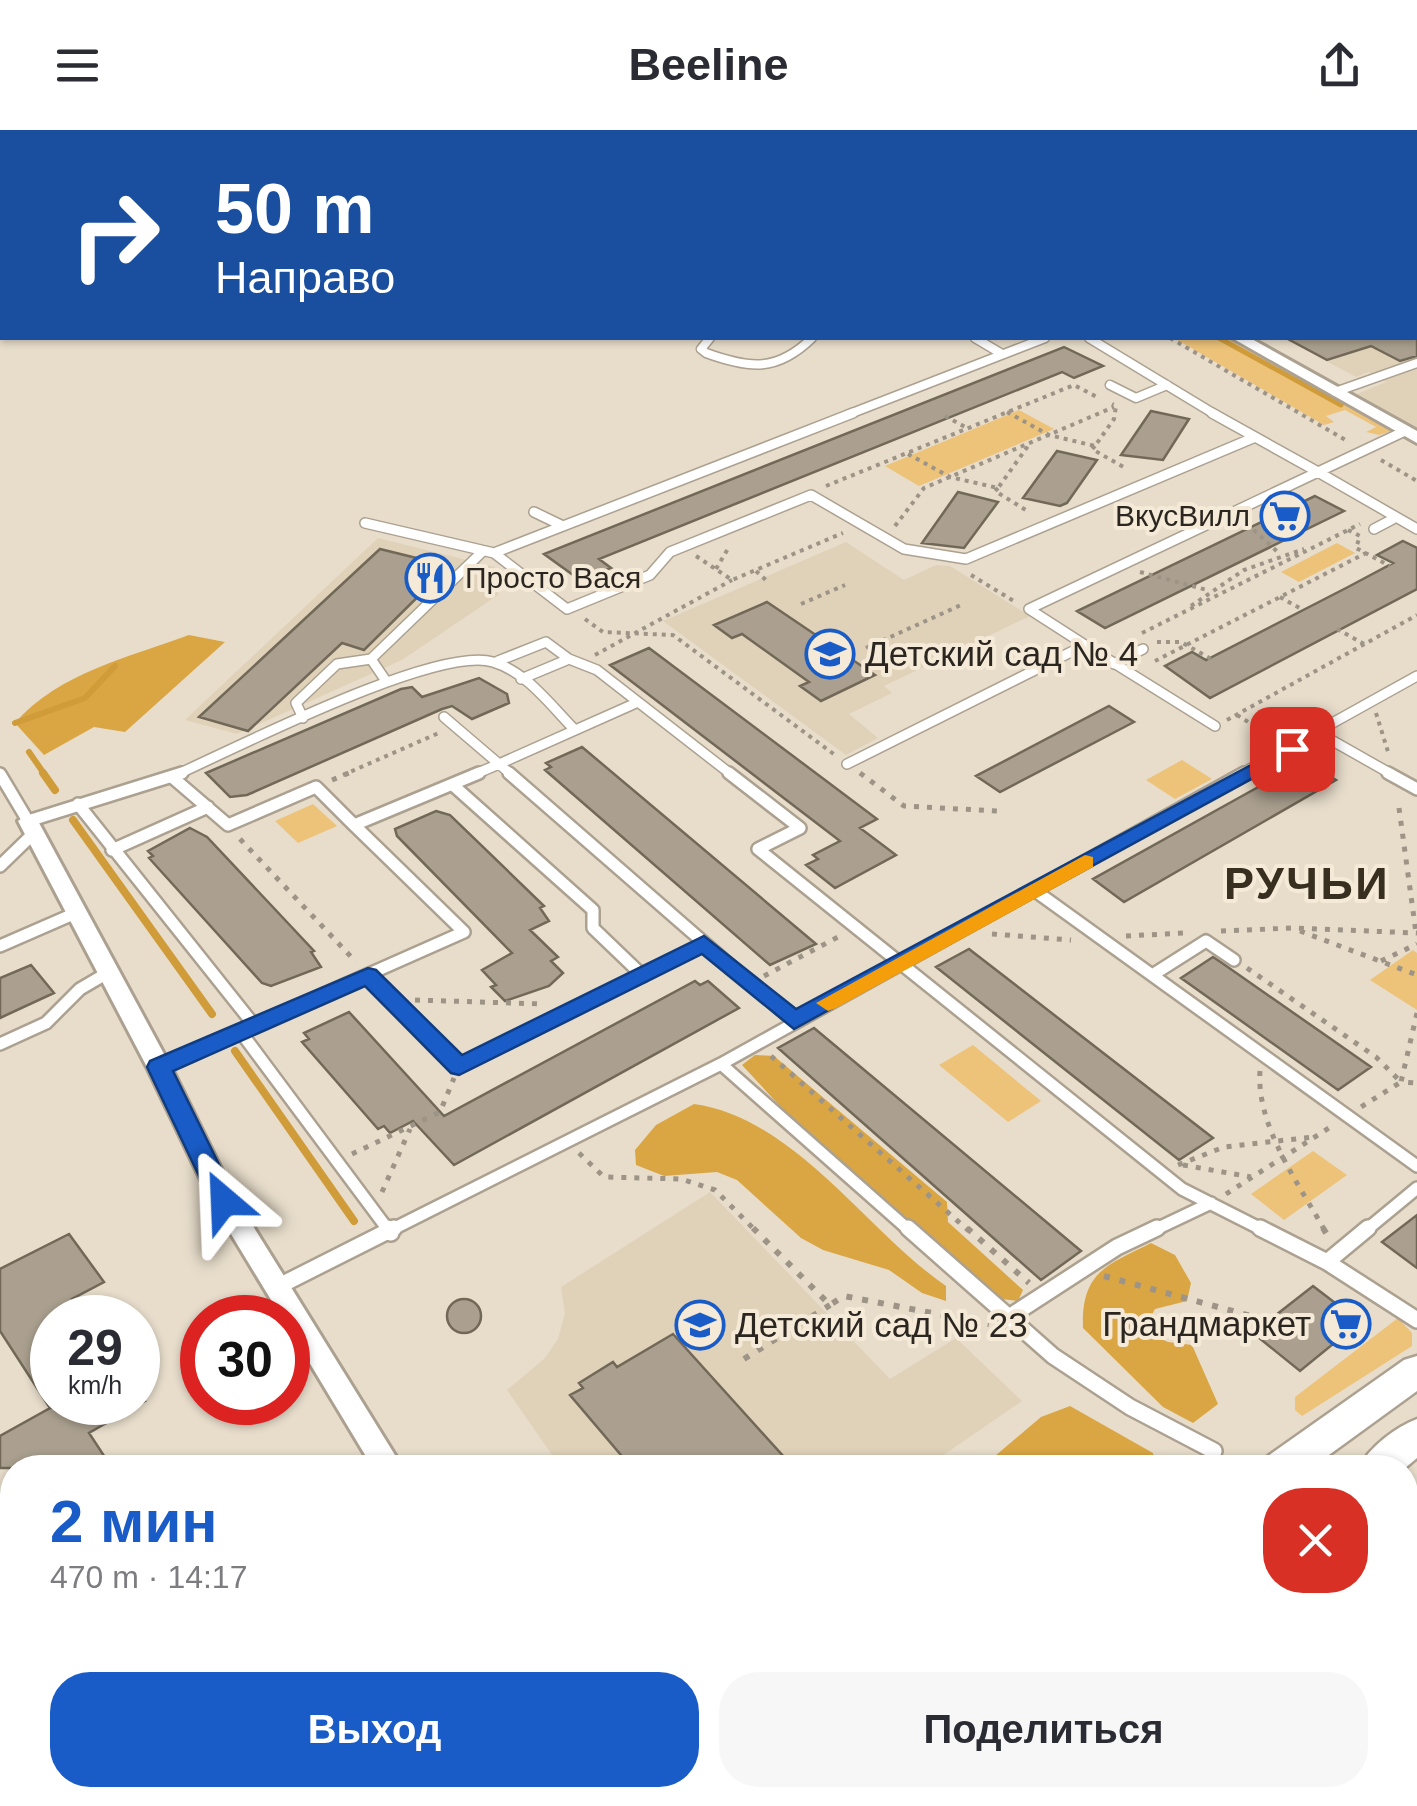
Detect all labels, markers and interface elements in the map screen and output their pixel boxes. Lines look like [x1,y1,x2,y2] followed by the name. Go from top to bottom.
[50,38,105,93] icon: menu
[1312,38,1367,93] icon: share
[628,39,789,90] text: Beeline
[50,170,180,300] icon: right
[215,170,375,248] text: 50 m
[215,252,395,303] text: Направо
[1259,490,1311,542] supermarket icon: ВкусВилл
[1115,499,1250,532] place label: ВкусВилл
[404,552,456,604] restaurant icon: Просто Вася
[465,561,641,594] place label: Просто Вася
[804,628,856,680] school or university icon: Детский сад № 4
[865,634,1138,673] place label: Детский сад № 4
[1250,707,1335,792] pin
[1265,722,1320,777] icon: arrive
[1224,858,1390,909] district label: РУЧЬИ
[172,1149,276,1253] position arrow
[180,1295,310,1425] speed limit sign: 30
[1320,1298,1372,1350] supermarket icon: Грандмаркет
[674,1299,726,1351] school or university icon: Детский сад № 23
[1102,1304,1311,1343] place label: Грандмаркет
[735,1305,1028,1344] place label: Детский сад № 23
[67,1320,123,1376] text: 29
[68,1371,122,1399] text: km/h
[50,1488,218,1555] text: 2 мин
[1263,1488,1368,1593] button: close
[50,1559,247,1595] text: 470 m · 14:17
[50,1672,699,1787] button: Выход
[719,1672,1368,1787] button: Поделиться

